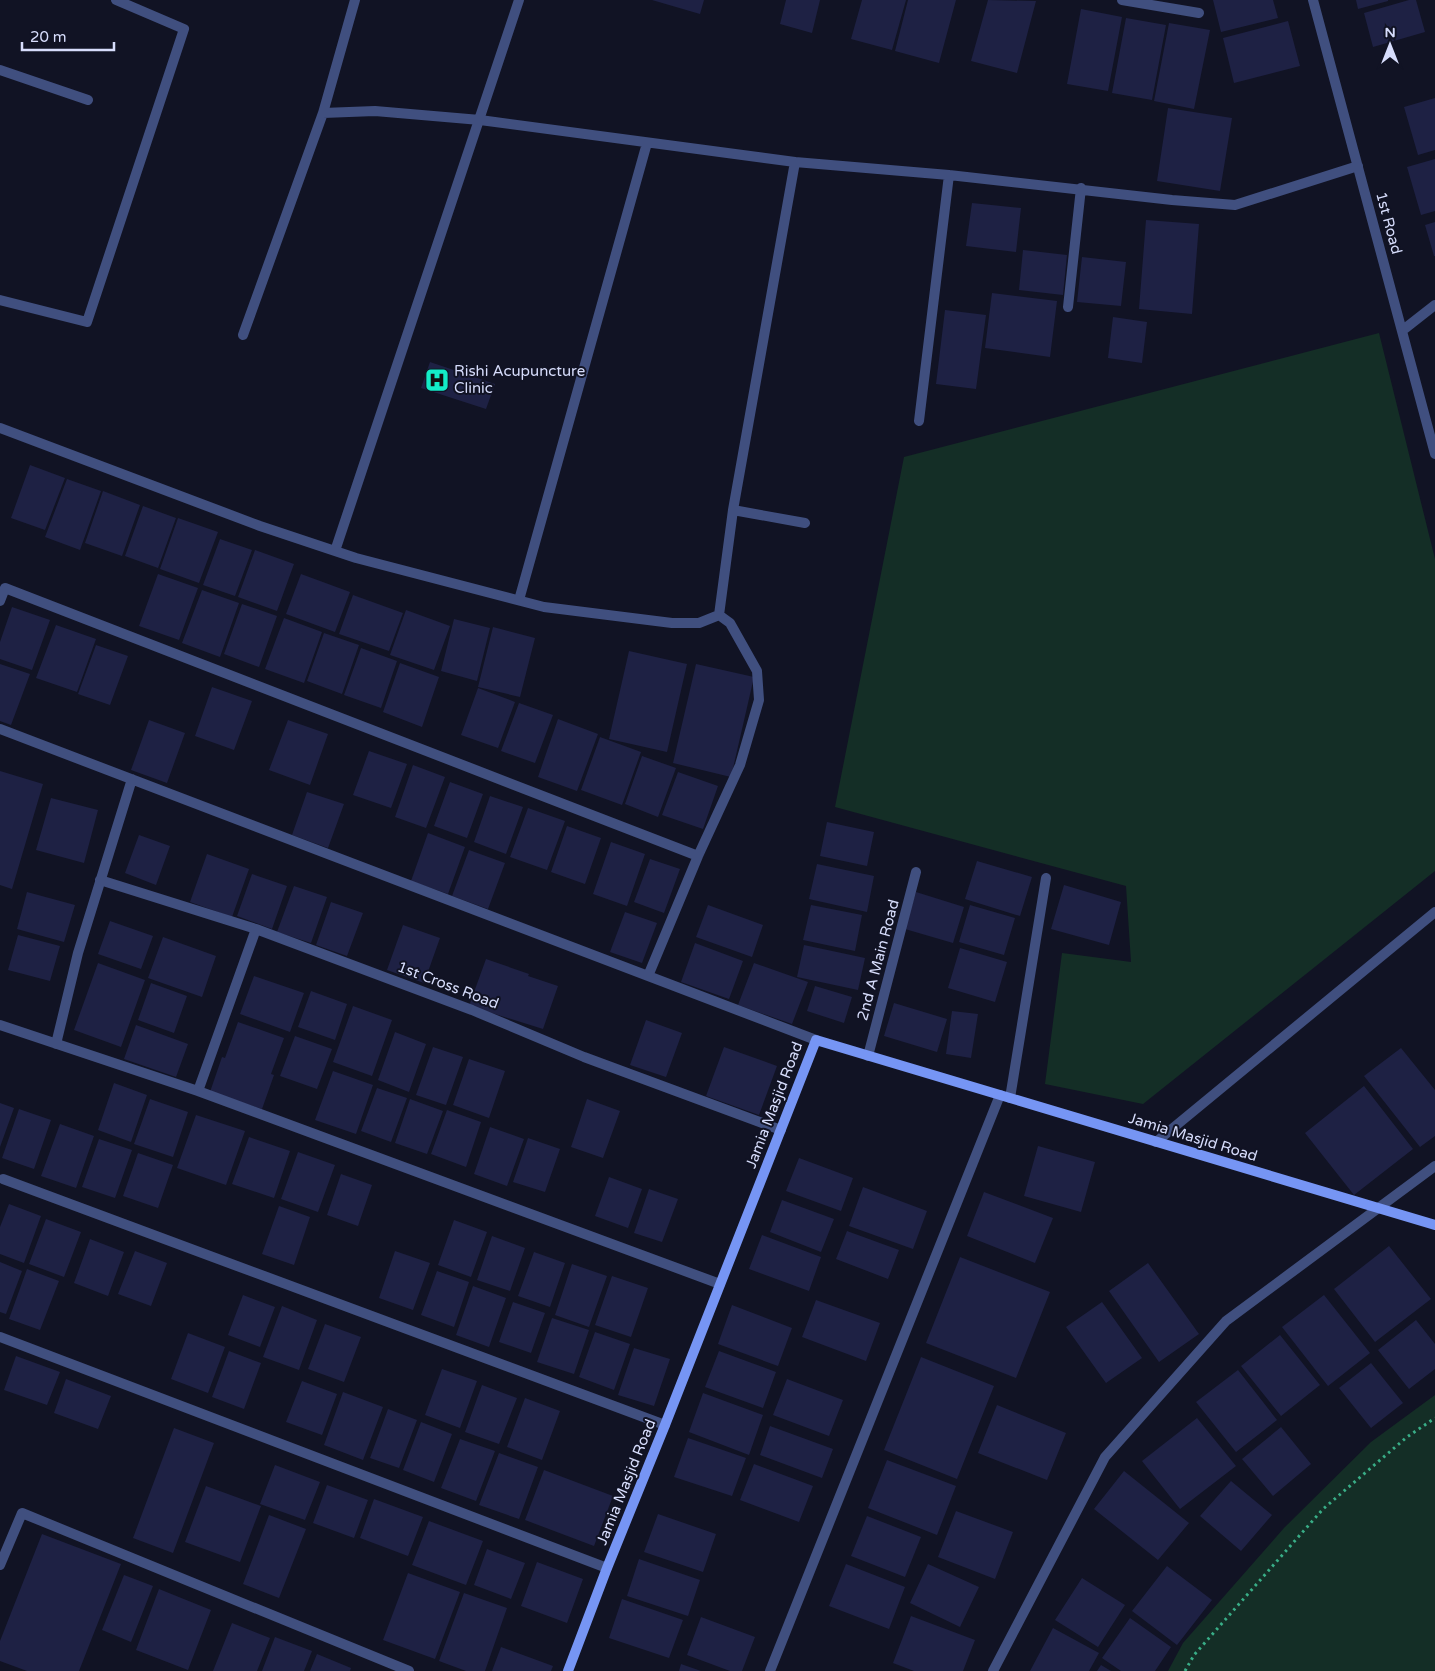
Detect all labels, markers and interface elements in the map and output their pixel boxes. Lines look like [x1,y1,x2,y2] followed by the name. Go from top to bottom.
[22,20,115,52] scale bar
[1365,20,1415,70] north arrow
[1384,24,1396,41] text: N
[30,28,67,46] text: 20 m
[1372,190,1406,256] street label: 1st Road
[454,362,585,397] place label: Rishi Acupuncture Clinic
[424,367,450,393] hospital icon: Rishi Acupuncture Clinic
[853,898,903,1022] street label: 2nd A Main Road
[395,957,501,1013] street label: 1st Cross Road
[742,1039,806,1171] street label: Jamia Masjid Road
[1126,1109,1260,1165] street label: Jamia Masjid Road
[593,1417,659,1547] street label: Jamia Masjid Road

